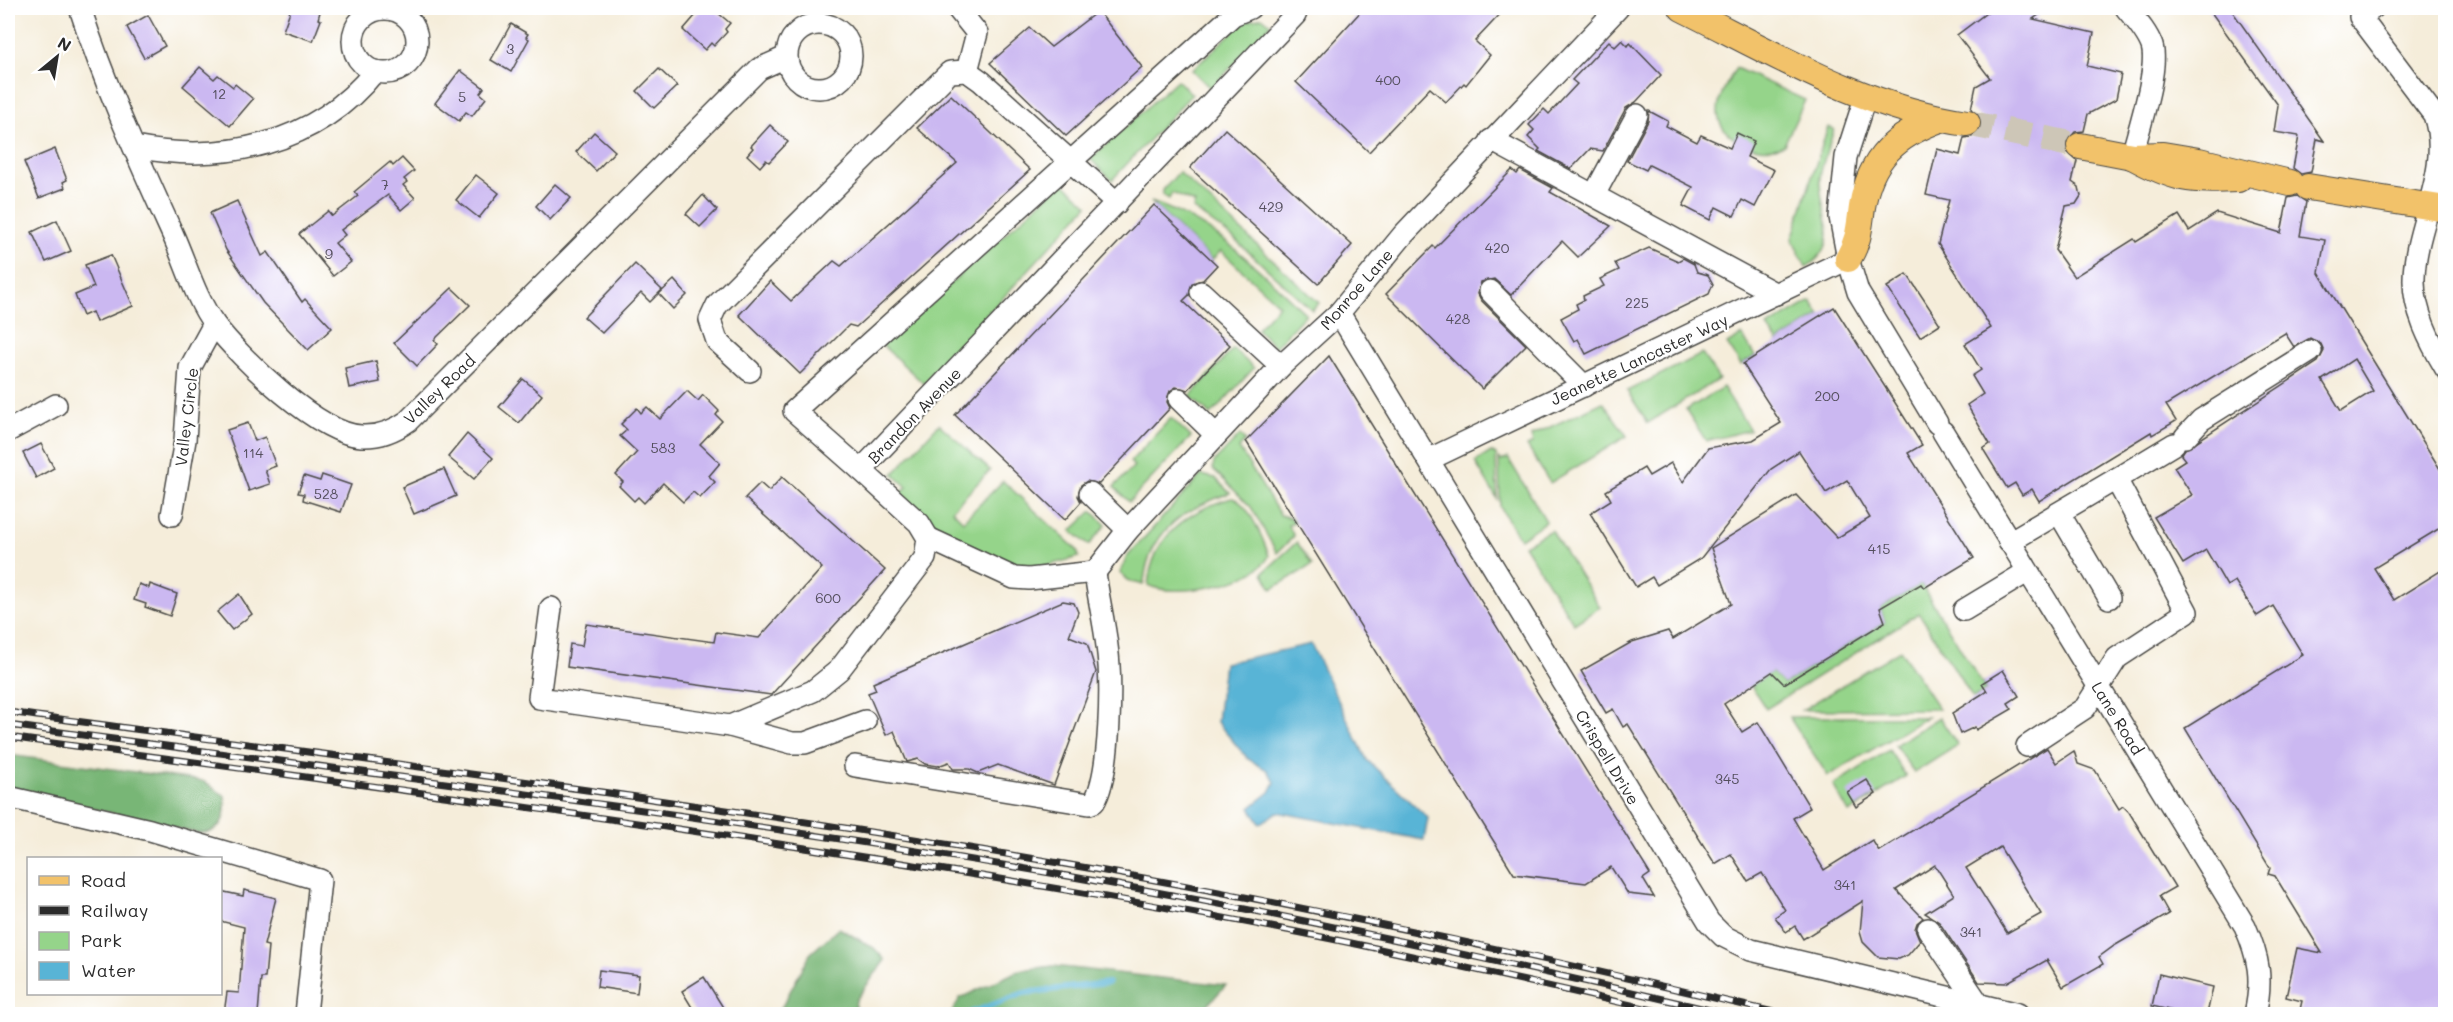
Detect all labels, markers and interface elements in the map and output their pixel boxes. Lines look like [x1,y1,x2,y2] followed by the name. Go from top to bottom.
[27,27,87,87] north arrow
[54,31,75,56] text: N
[506,39,514,58] house number: 3
[1375,70,1401,89] house number: 400
[212,84,226,103] house number: 12
[458,87,466,106] house number: 5
[381,175,389,194] house number: 7
[1259,197,1283,216] house number: 429
[1485,238,1510,257] house number: 420
[325,244,333,263] house number: 9
[1315,244,1397,334] street label: Monroe Lane
[1625,293,1649,312] house number: 225
[1446,309,1470,328] house number: 428
[1547,309,1731,409] street label: Jeanette Lancaster Way
[399,350,479,428] street label: Valley Road
[863,362,965,468] street label: Brandon Avenue
[170,366,202,468] street label: Valley Circle
[1814,386,1840,405] house number: 200
[651,438,675,457] house number: 583
[243,443,264,462] house number: 114
[314,484,338,503] house number: 528
[1868,539,1890,558] house number: 415
[815,588,841,607] house number: 600
[2087,678,2149,758] street label: Lane Road
[1571,706,1645,808] street label: Crispell Drive
[1715,769,1739,788] house number: 345
[27,857,222,995] legend
[81,868,126,892] text: Road
[1834,875,1856,894] house number: 341
[81,898,148,922] text: Railway
[1960,922,1982,941] house number: 341
[81,928,122,952] text: Park
[81,958,136,982] text: Water

